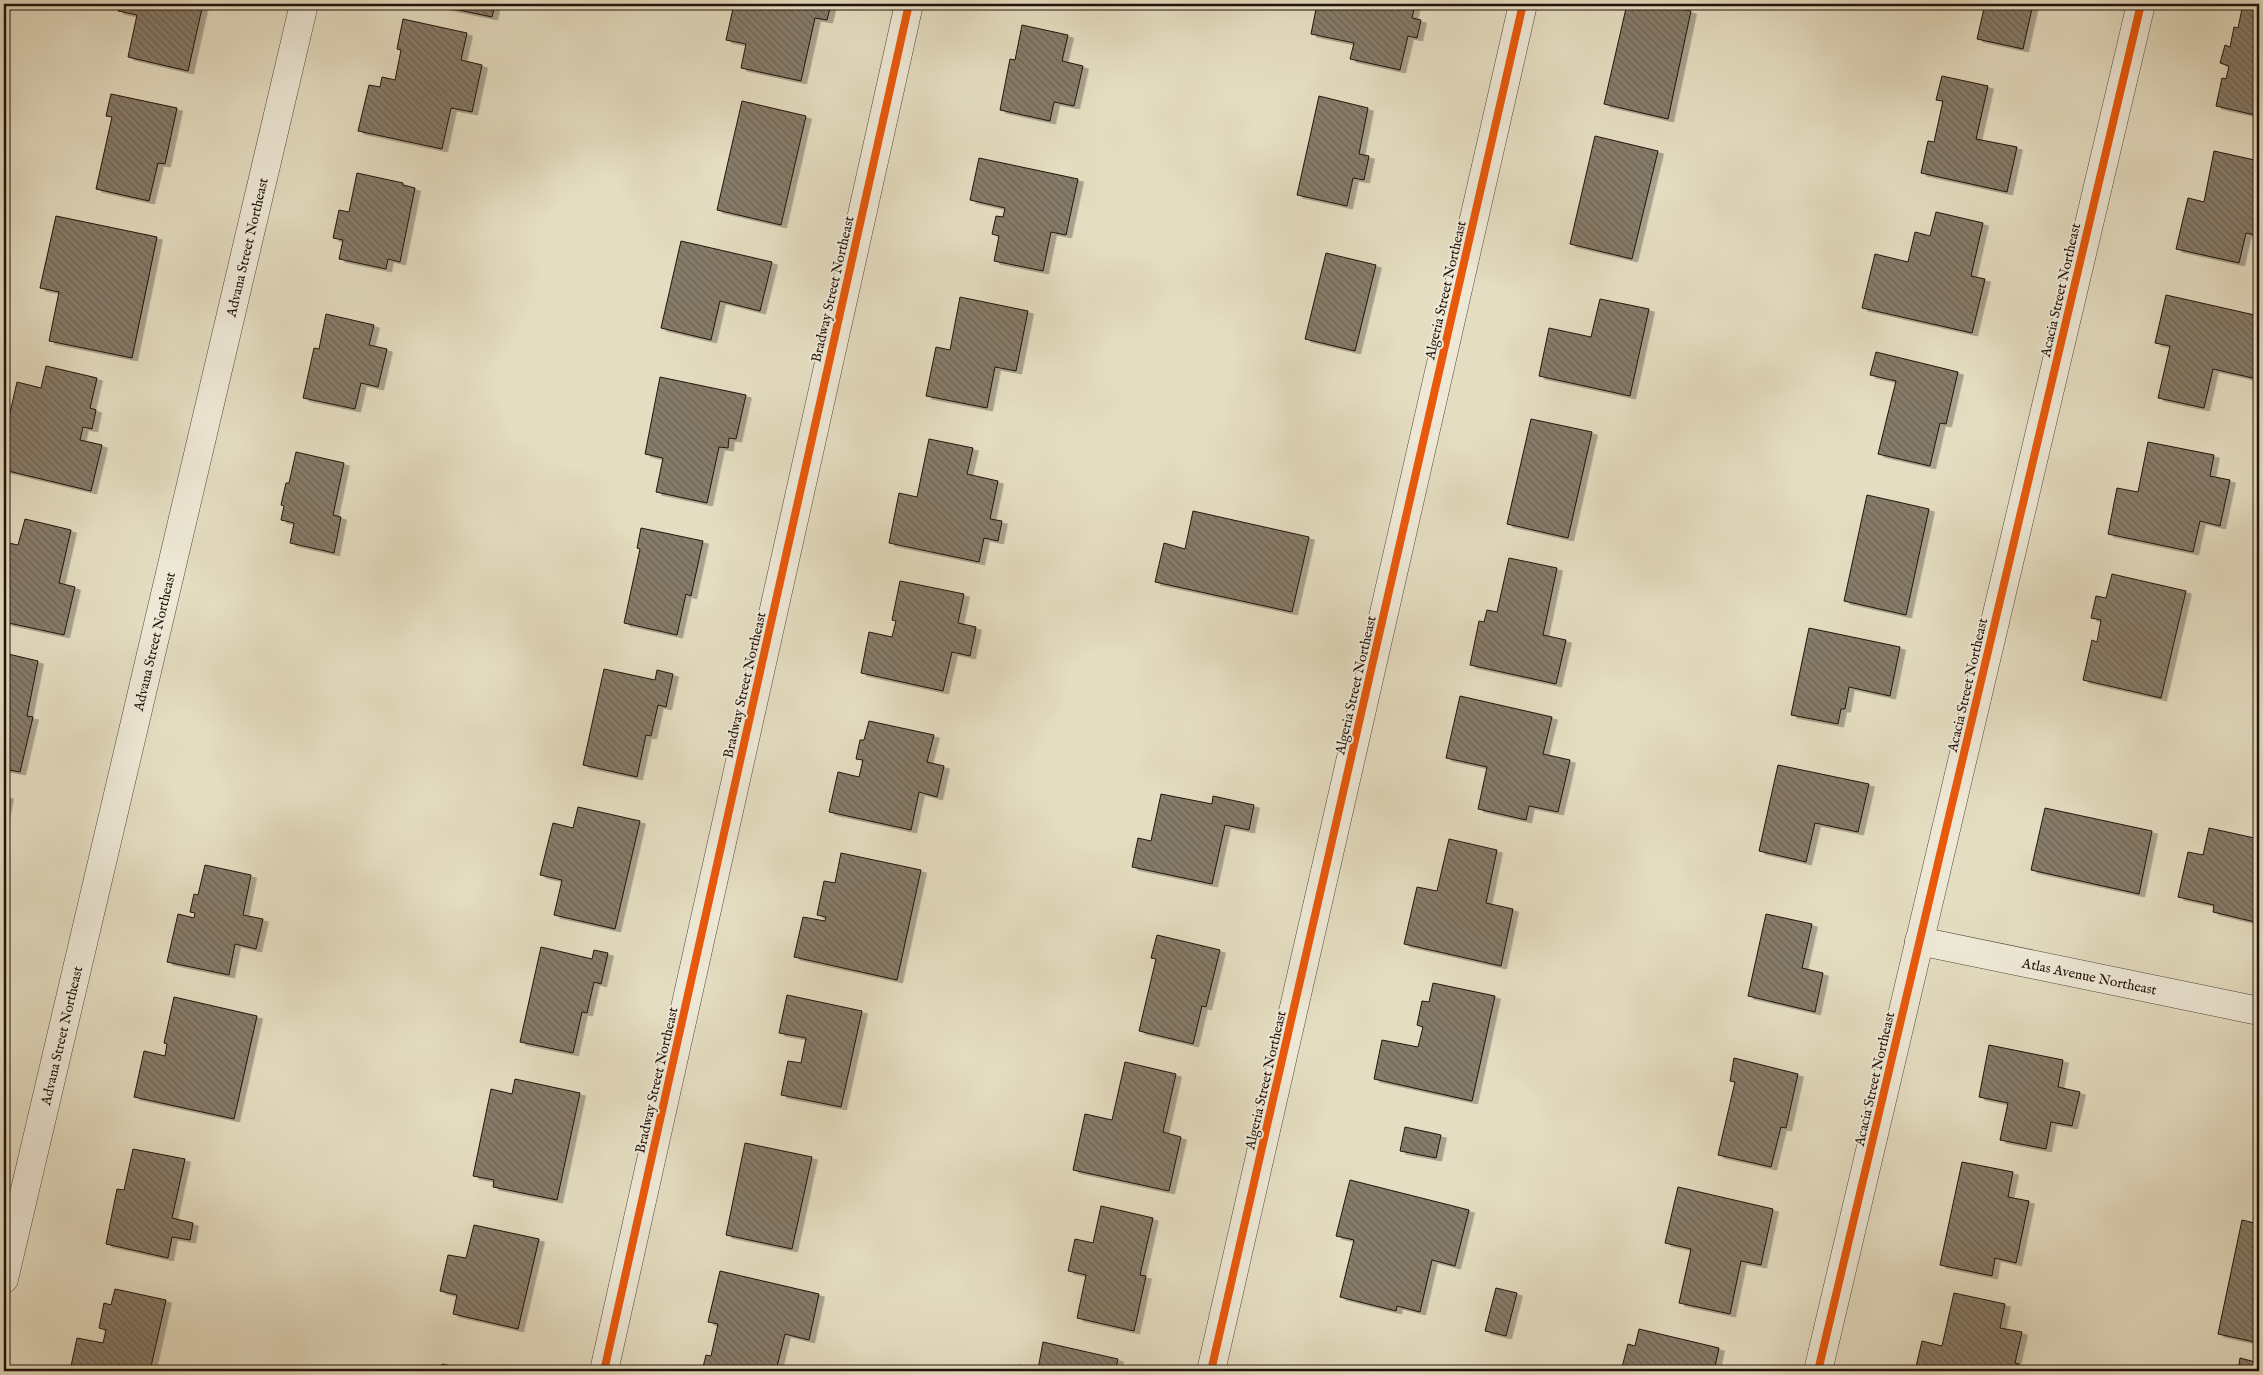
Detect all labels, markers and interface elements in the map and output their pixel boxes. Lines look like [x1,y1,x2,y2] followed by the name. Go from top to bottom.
[222,176,273,320] street label: Advana Street Northeast
[807,214,859,364] street label: Bradway Street Northeast
[1421,219,1471,362] street label: Algeria Street Northeast
[2037,221,2085,360] street label: Acacia Street Northeast
[130,570,180,714] street label: Advana Street Northeast
[719,610,771,760] street label: Bradway Street Northeast
[1331,614,1381,757] street label: Algeria Street Northeast
[1944,616,1992,755] street label: Acacia Street Northeast
[2019,954,2158,1000] street label: Atlas Avenue Northeast
[37,964,87,1108] street label: Advana Street Northeast
[631,1005,683,1155] street label: Bradway Street Northeast
[1241,1009,1291,1152] street label: Algeria Street Northeast
[1851,1010,1899,1149] street label: Acacia Street Northeast

